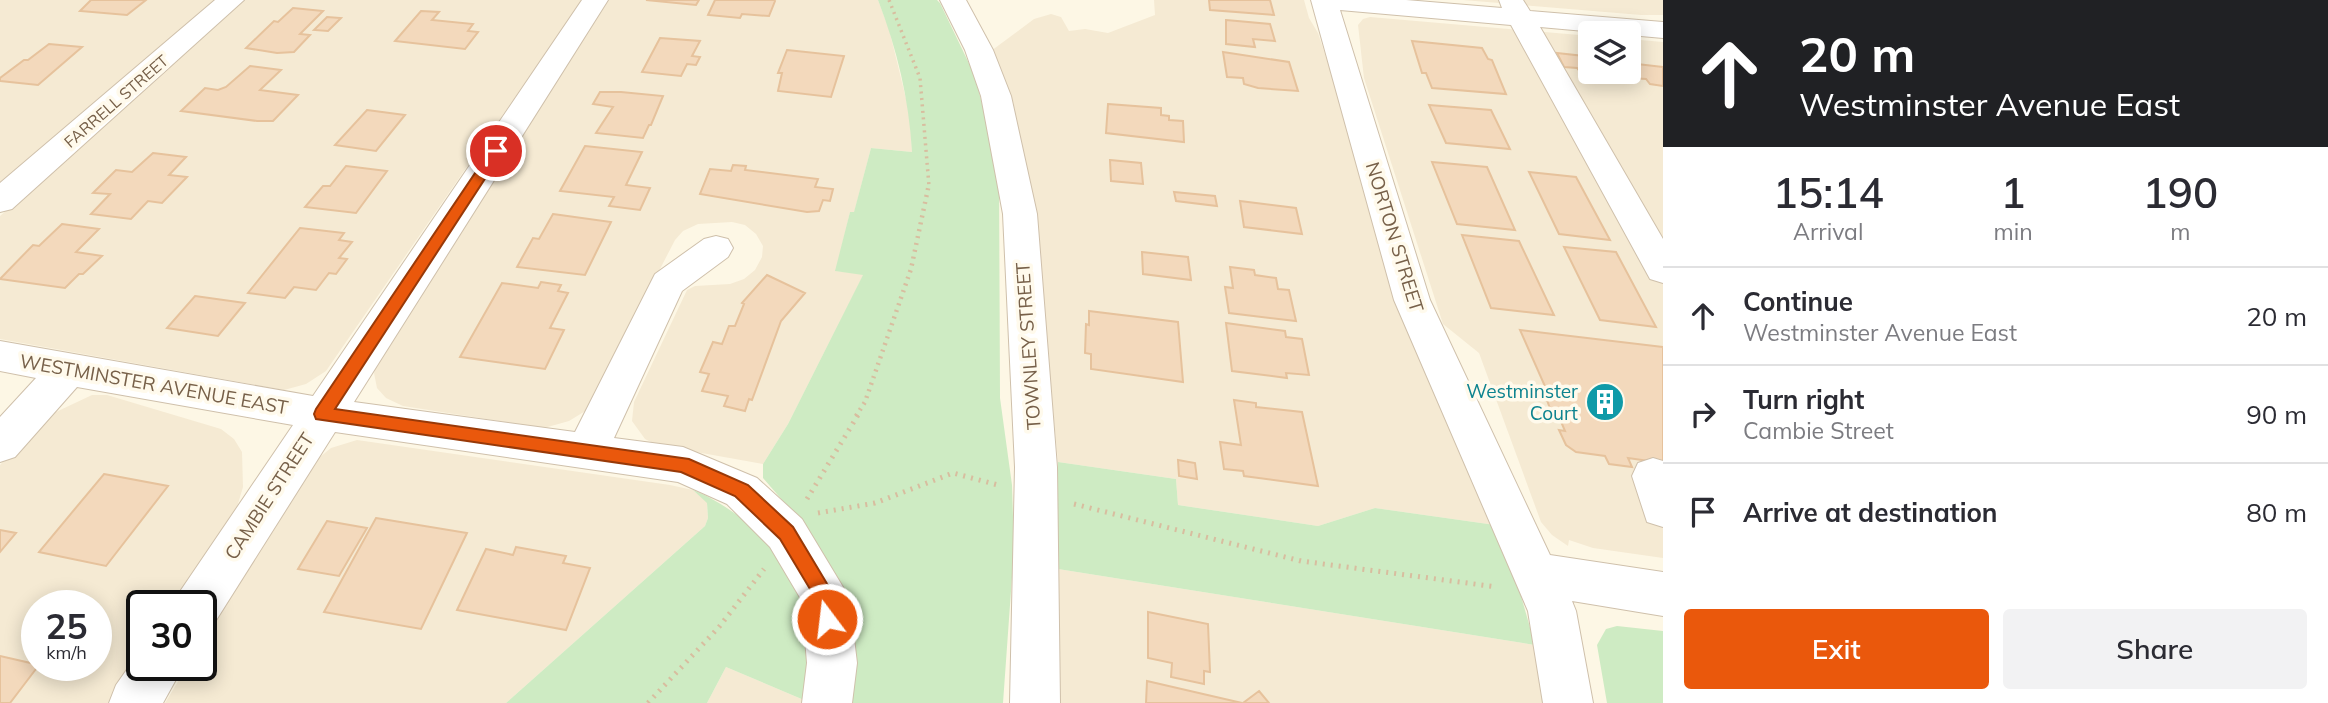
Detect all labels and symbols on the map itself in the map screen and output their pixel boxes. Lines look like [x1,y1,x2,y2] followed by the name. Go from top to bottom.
[60,50,173,152] street label: FARRELL STREET
[466,121,526,181] pin
[1361,159,1429,316] street label: NORTON STREET
[1010,261,1046,431] street label: TOWNLEY STREET
[18,349,291,420] street label: WESTMINSTER AVENUE EAST
[1466,379,1578,425] place label: Westminster Court
[1584,381,1626,423] building icon: Westminster Court
[219,428,319,564] street label: CAMBIE STREET
[790,582,864,656] position arrow
[126,590,217,681] speed limit sign: 30

